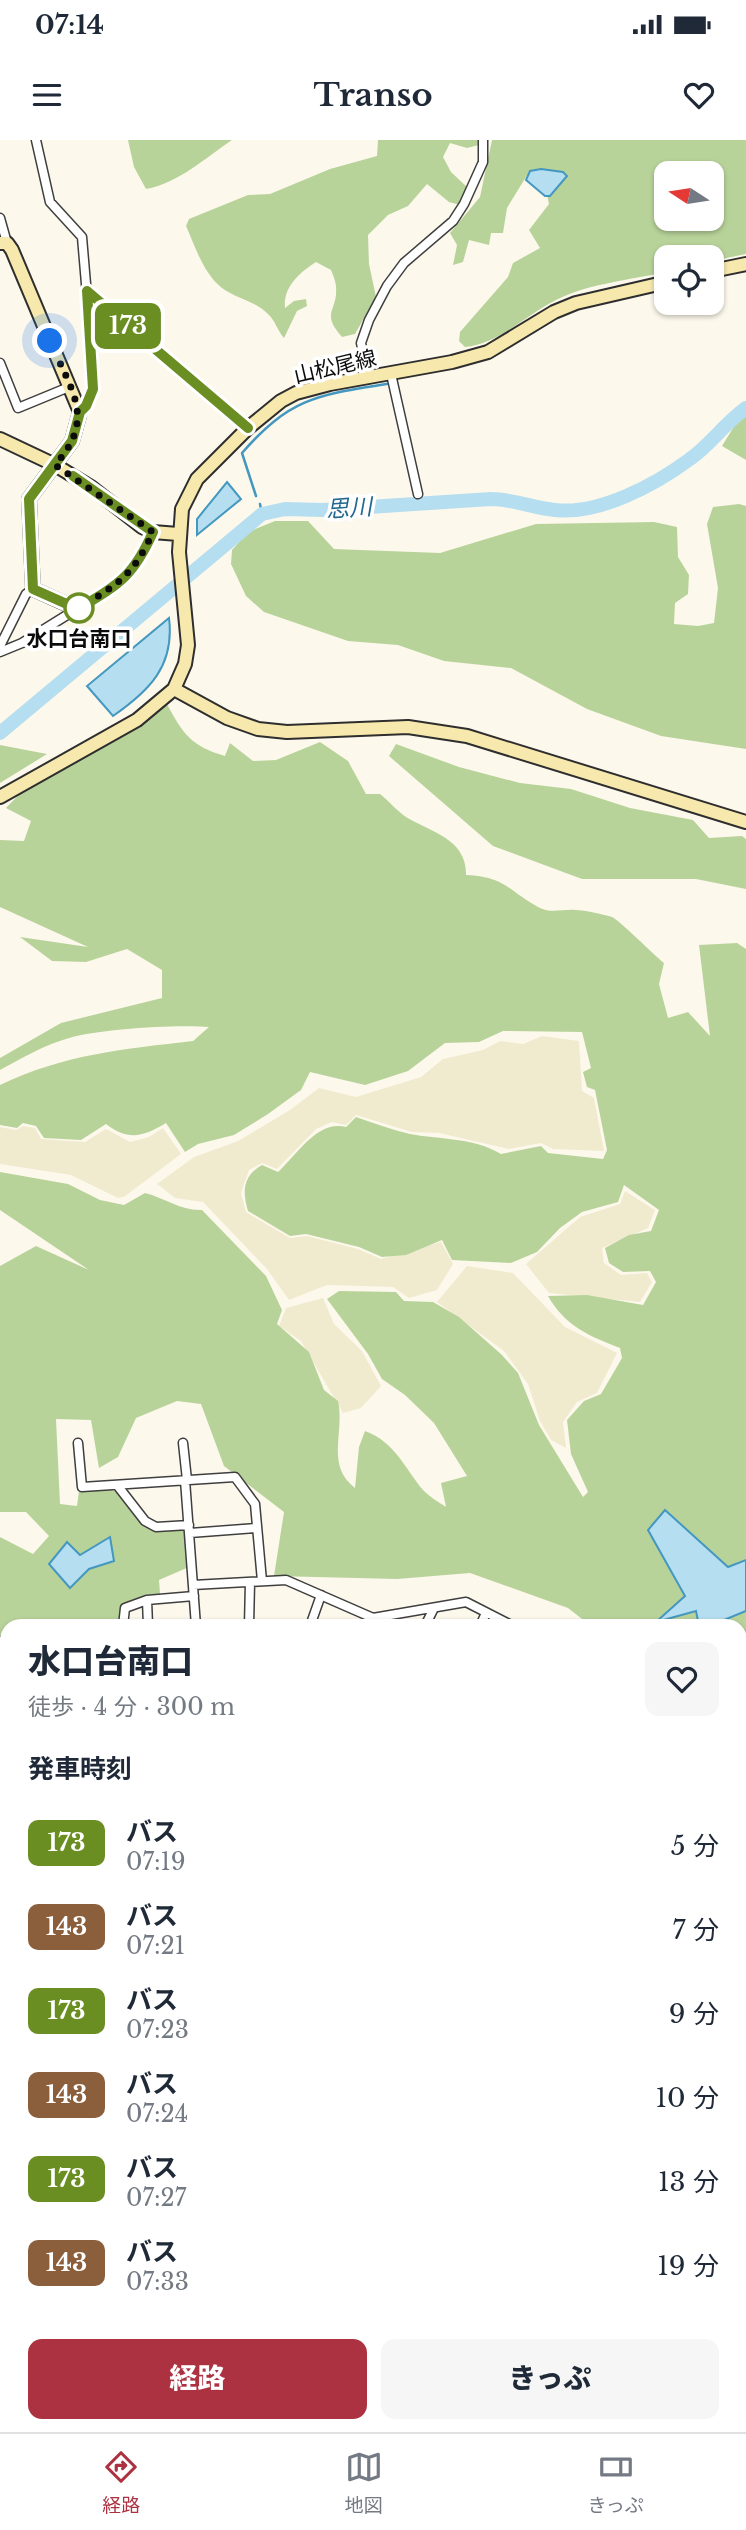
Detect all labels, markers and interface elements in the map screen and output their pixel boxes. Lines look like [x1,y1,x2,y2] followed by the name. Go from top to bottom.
[35,9,104,41] text: 07:14
[313,75,433,115] text: Transo
[28,76,66,114] icon: menu
[680,76,718,114] icon: heart
[654,161,724,231] north arrow
[654,161,724,315] map controls
[654,245,724,315] button: locate
[88,303,168,349] line badge: 173
[109,311,147,340] text: 173
[32,323,67,358] your location
[291,345,379,389] street label: 山松尾線
[325,492,376,524] water label: 思川
[64,593,94,623] marker: 水口台南口
[27,626,132,652] place label: 水口台南口
[28,1641,193,1682] text: 水口台南口
[645,1642,719,1716] button: heart
[28,1693,235,1721] text: 徒歩 · 4 分 · 300 m
[28,1753,132,1785] text: 発車時刻
[126,1816,178,1848] text: バス
[47,1828,86,1857] text: 173
[671,1830,719,1862] text: 5 分
[126,1848,186,1876] text: 07:19
[126,1900,178,1932] text: バス
[46,1912,87,1941] text: 143
[672,1914,719,1946] text: 7 分
[126,1932,185,1960] text: 07:21
[126,1984,178,2016] text: バス
[47,1996,86,2025] text: 173
[669,1998,719,2030] text: 9 分
[126,2016,189,2044] text: 07:23
[126,2068,178,2100] text: バス
[46,2080,87,2109] text: 143
[655,2082,719,2114] text: 10 分
[126,2100,188,2128] text: 07:24
[126,2152,178,2184] text: バス
[47,2164,86,2193] text: 173
[658,2166,719,2198] text: 13 分
[126,2184,186,2212] text: 07:27
[126,2236,178,2268] text: バス
[46,2248,87,2277] text: 143
[657,2250,719,2282] text: 19 分
[126,2268,189,2296] text: 07:33
[28,2339,367,2419] button: 経路
[381,2339,719,2419] button: きっぷ
[102,2448,140,2517] tab: 経路
[345,2448,383,2517] tab: 地図
[587,2448,644,2517] tab: きっぷ

